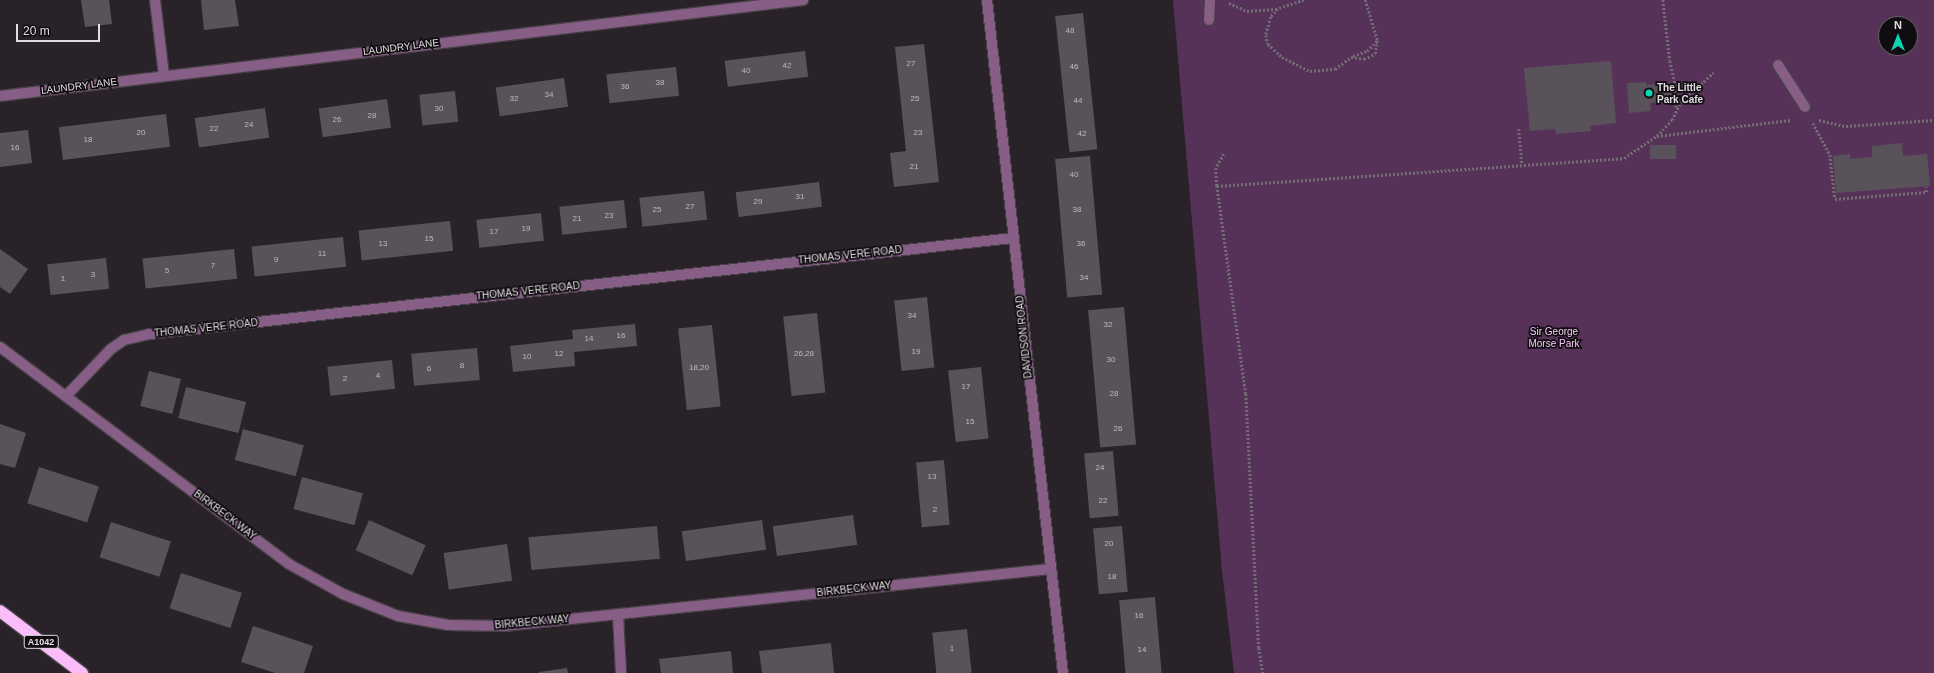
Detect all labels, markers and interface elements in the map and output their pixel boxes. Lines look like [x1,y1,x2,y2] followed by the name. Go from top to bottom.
[18,16,102,42] scale bar
[1878,16,1918,56] north arrow
[1894,19,1902,31] text: N
[23,24,50,38] text: 20 m
[1066,26,1074,36] house number: 48
[362,36,440,58] street label: LAUNDRY LANE
[907,59,915,69] house number: 27
[783,61,791,71] house number: 42
[1070,62,1078,72] house number: 46
[742,66,750,76] house number: 40
[40,75,118,97] street label: LAUNDRY LANE
[656,78,664,88] house number: 38
[1657,81,1703,104] place label: The Little Park Cafe
[621,82,629,92] house number: 36
[1644,88,1654,98] marker: The Little Park Cafe
[545,90,553,100] house number: 34
[510,94,518,104] house number: 32
[911,94,919,104] house number: 25
[1074,96,1082,106] house number: 44
[435,104,443,114] house number: 30
[368,111,376,121] house number: 28
[333,115,341,125] house number: 26
[245,120,253,130] house number: 24
[210,124,218,134] house number: 22
[137,128,145,138] house number: 20
[914,128,922,138] house number: 23
[1078,129,1086,139] house number: 42
[84,135,92,145] house number: 18
[11,143,19,153] house number: 16
[910,162,918,172] house number: 21
[1070,170,1078,180] house number: 40
[796,192,804,202] house number: 31
[754,197,762,207] house number: 29
[686,202,694,212] house number: 27
[653,205,661,215] house number: 25
[1073,205,1081,215] house number: 38
[605,211,613,221] house number: 23
[573,214,581,224] house number: 21
[522,224,530,234] house number: 19
[490,227,498,237] house number: 17
[425,234,433,244] house number: 15
[379,239,387,249] house number: 13
[1077,239,1085,249] house number: 36
[797,244,903,266] street label: THOMAS VERE ROAD
[318,249,326,259] house number: 11
[274,255,278,265] house number: 9
[211,261,215,271] house number: 7
[165,266,169,276] house number: 5
[91,270,95,280] house number: 3
[1080,273,1088,283] house number: 34
[61,274,65,284] house number: 1
[475,280,581,302] street label: THOMAS VERE ROAD
[1014,295,1034,379] street label: DAVIDSON ROAD
[908,311,916,321] house number: 34
[153,317,259,339] street label: THOMAS VERE ROAD
[1104,320,1112,330] house number: 32
[1528,325,1580,348] park label: Sir George Morse Park
[617,331,625,341] house number: 16
[585,334,593,344] house number: 14
[912,347,920,357] house number: 19
[555,349,563,359] house number: 12
[794,349,814,359] house number: 26,28
[523,352,531,362] house number: 10
[1107,355,1115,365] house number: 30
[460,361,464,371] house number: 8
[689,363,709,373] house number: 18,20
[427,364,431,374] house number: 6
[376,371,380,381] house number: 4
[343,374,347,384] house number: 2
[962,382,970,392] house number: 17
[1110,389,1118,399] house number: 28
[966,417,974,427] house number: 15
[1114,424,1122,434] house number: 26
[1096,463,1104,473] house number: 24
[928,472,936,482] house number: 13
[191,488,259,542] street label: BIRKBECK WAY
[1099,496,1107,506] house number: 22
[933,505,937,515] house number: 2
[1105,539,1113,549] house number: 20
[1108,572,1116,582] house number: 18
[816,579,892,599] street label: BIRKBECK WAY
[1135,611,1143,621] house number: 16
[494,613,570,631] street label: BIRKBECK WAY
[23,635,59,649] road number: A1042
[950,644,954,654] house number: 1
[1138,645,1146,655] house number: 14

